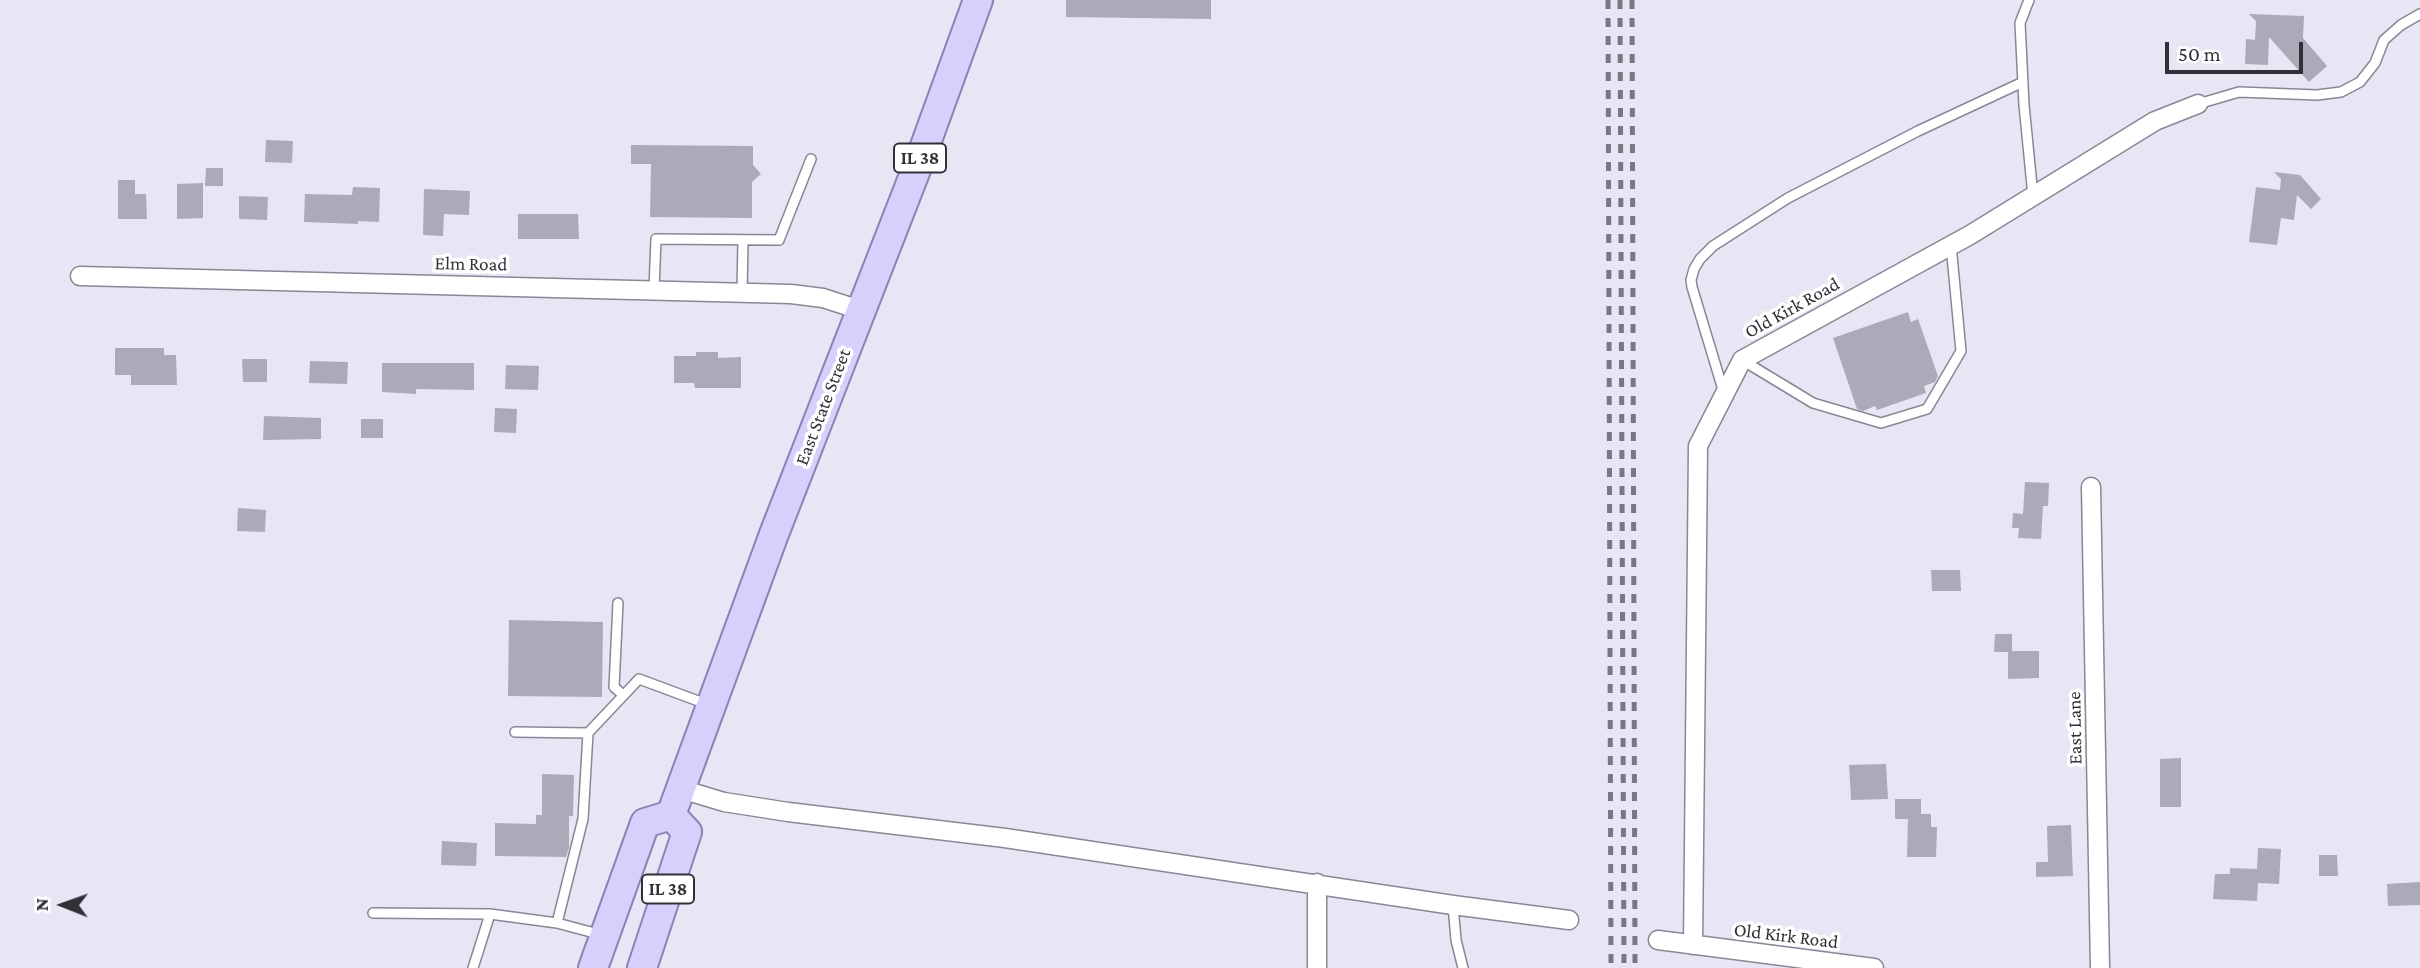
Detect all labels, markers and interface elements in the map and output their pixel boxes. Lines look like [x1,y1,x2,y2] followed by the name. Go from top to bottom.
[2168,28,2306,72] scale bar
[2178,42,2221,66] text: 50 m
[894,144,946,173] road number: IL 38
[434,252,508,276] street label: Elm Road
[1741,273,1843,343] street label: Old Kirk Road
[790,346,856,468] street label: East State Street
[2063,691,2087,765] street label: East Lane
[28,870,98,940] north arrow
[642,874,694,904] road number: IL 38
[31,898,52,911] text: N
[1733,918,1839,954] street label: Old Kirk Road

